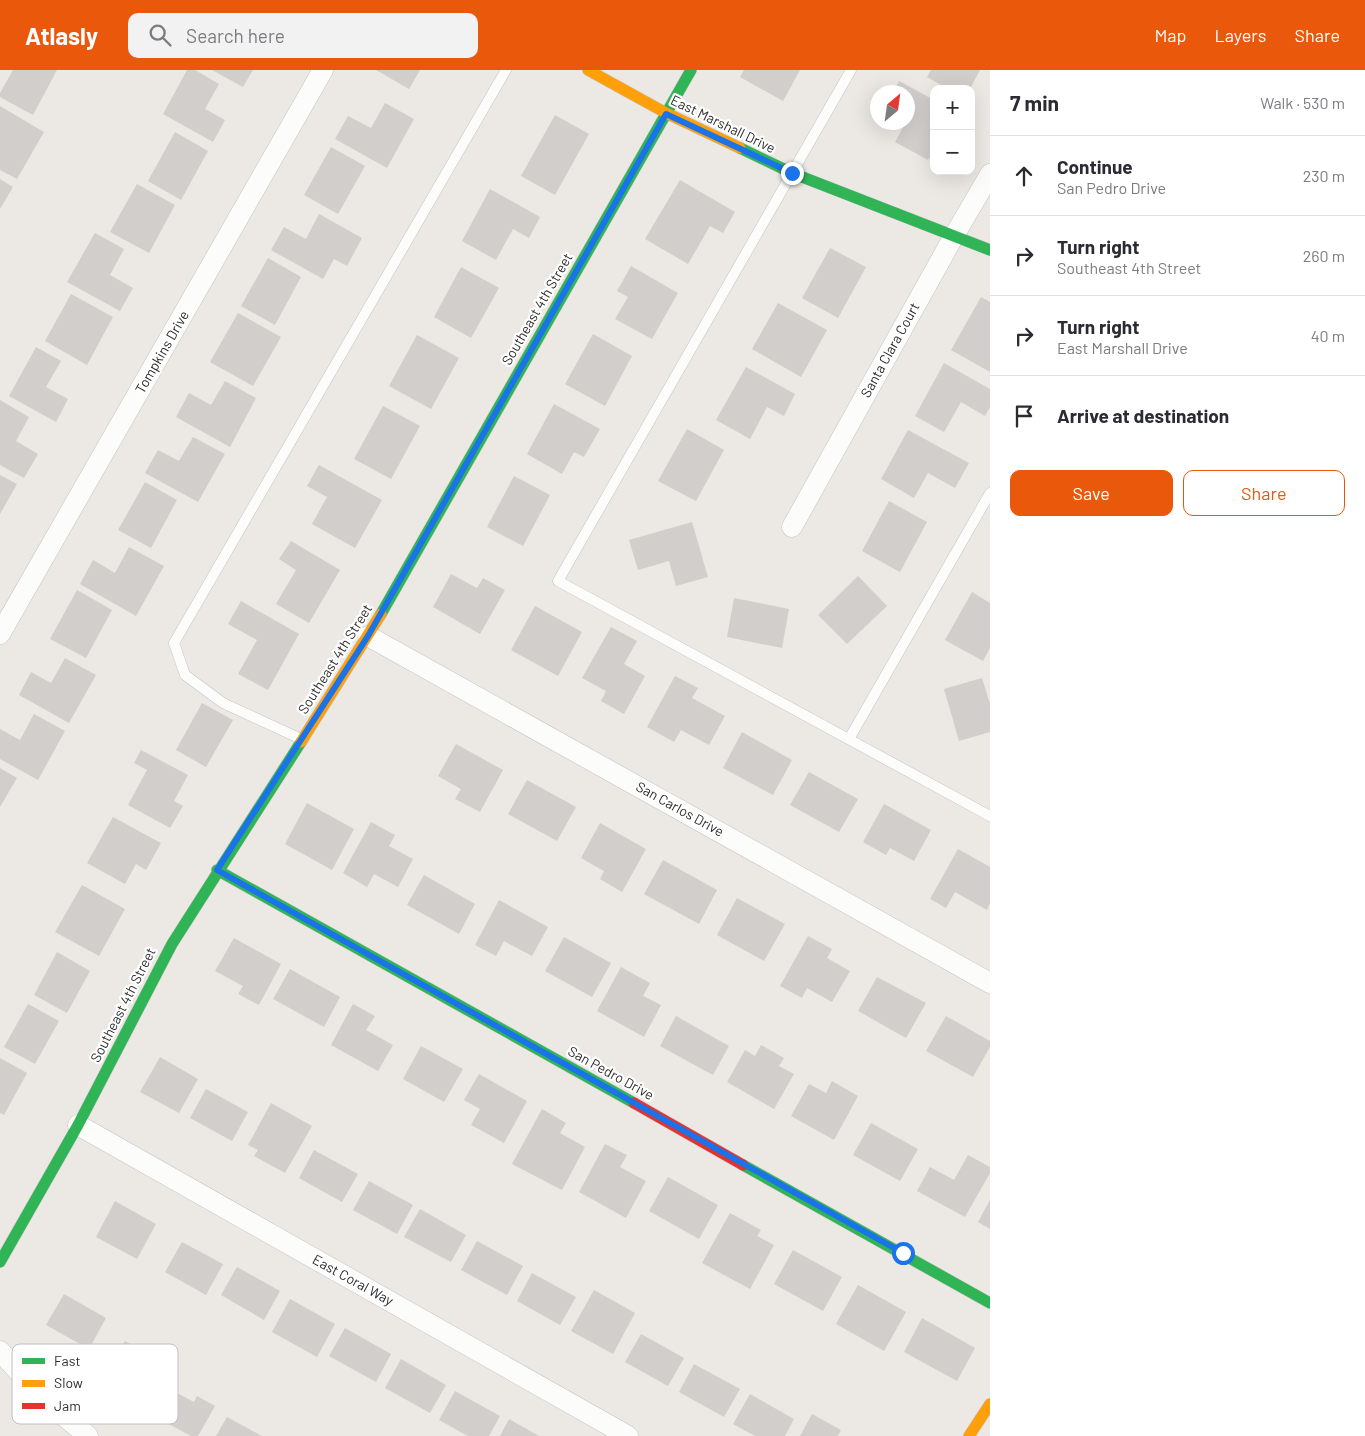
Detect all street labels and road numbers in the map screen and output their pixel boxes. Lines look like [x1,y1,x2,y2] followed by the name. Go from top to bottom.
[668,91,778,156] street label: East Marshall Drive
[498,250,576,368] street label: Southeast 4th Street
[856,299,923,400] street label: Santa Clara Court
[131,307,192,396] street label: Tompkins Drive
[294,601,375,717] street label: Southeast 4th Street
[633,777,727,840] street label: San Carlos Drive
[86,945,159,1065] street label: Southeast 4th Street
[565,1042,657,1103] street label: San Pedro Drive
[310,1250,397,1309] street label: East Coral Way

